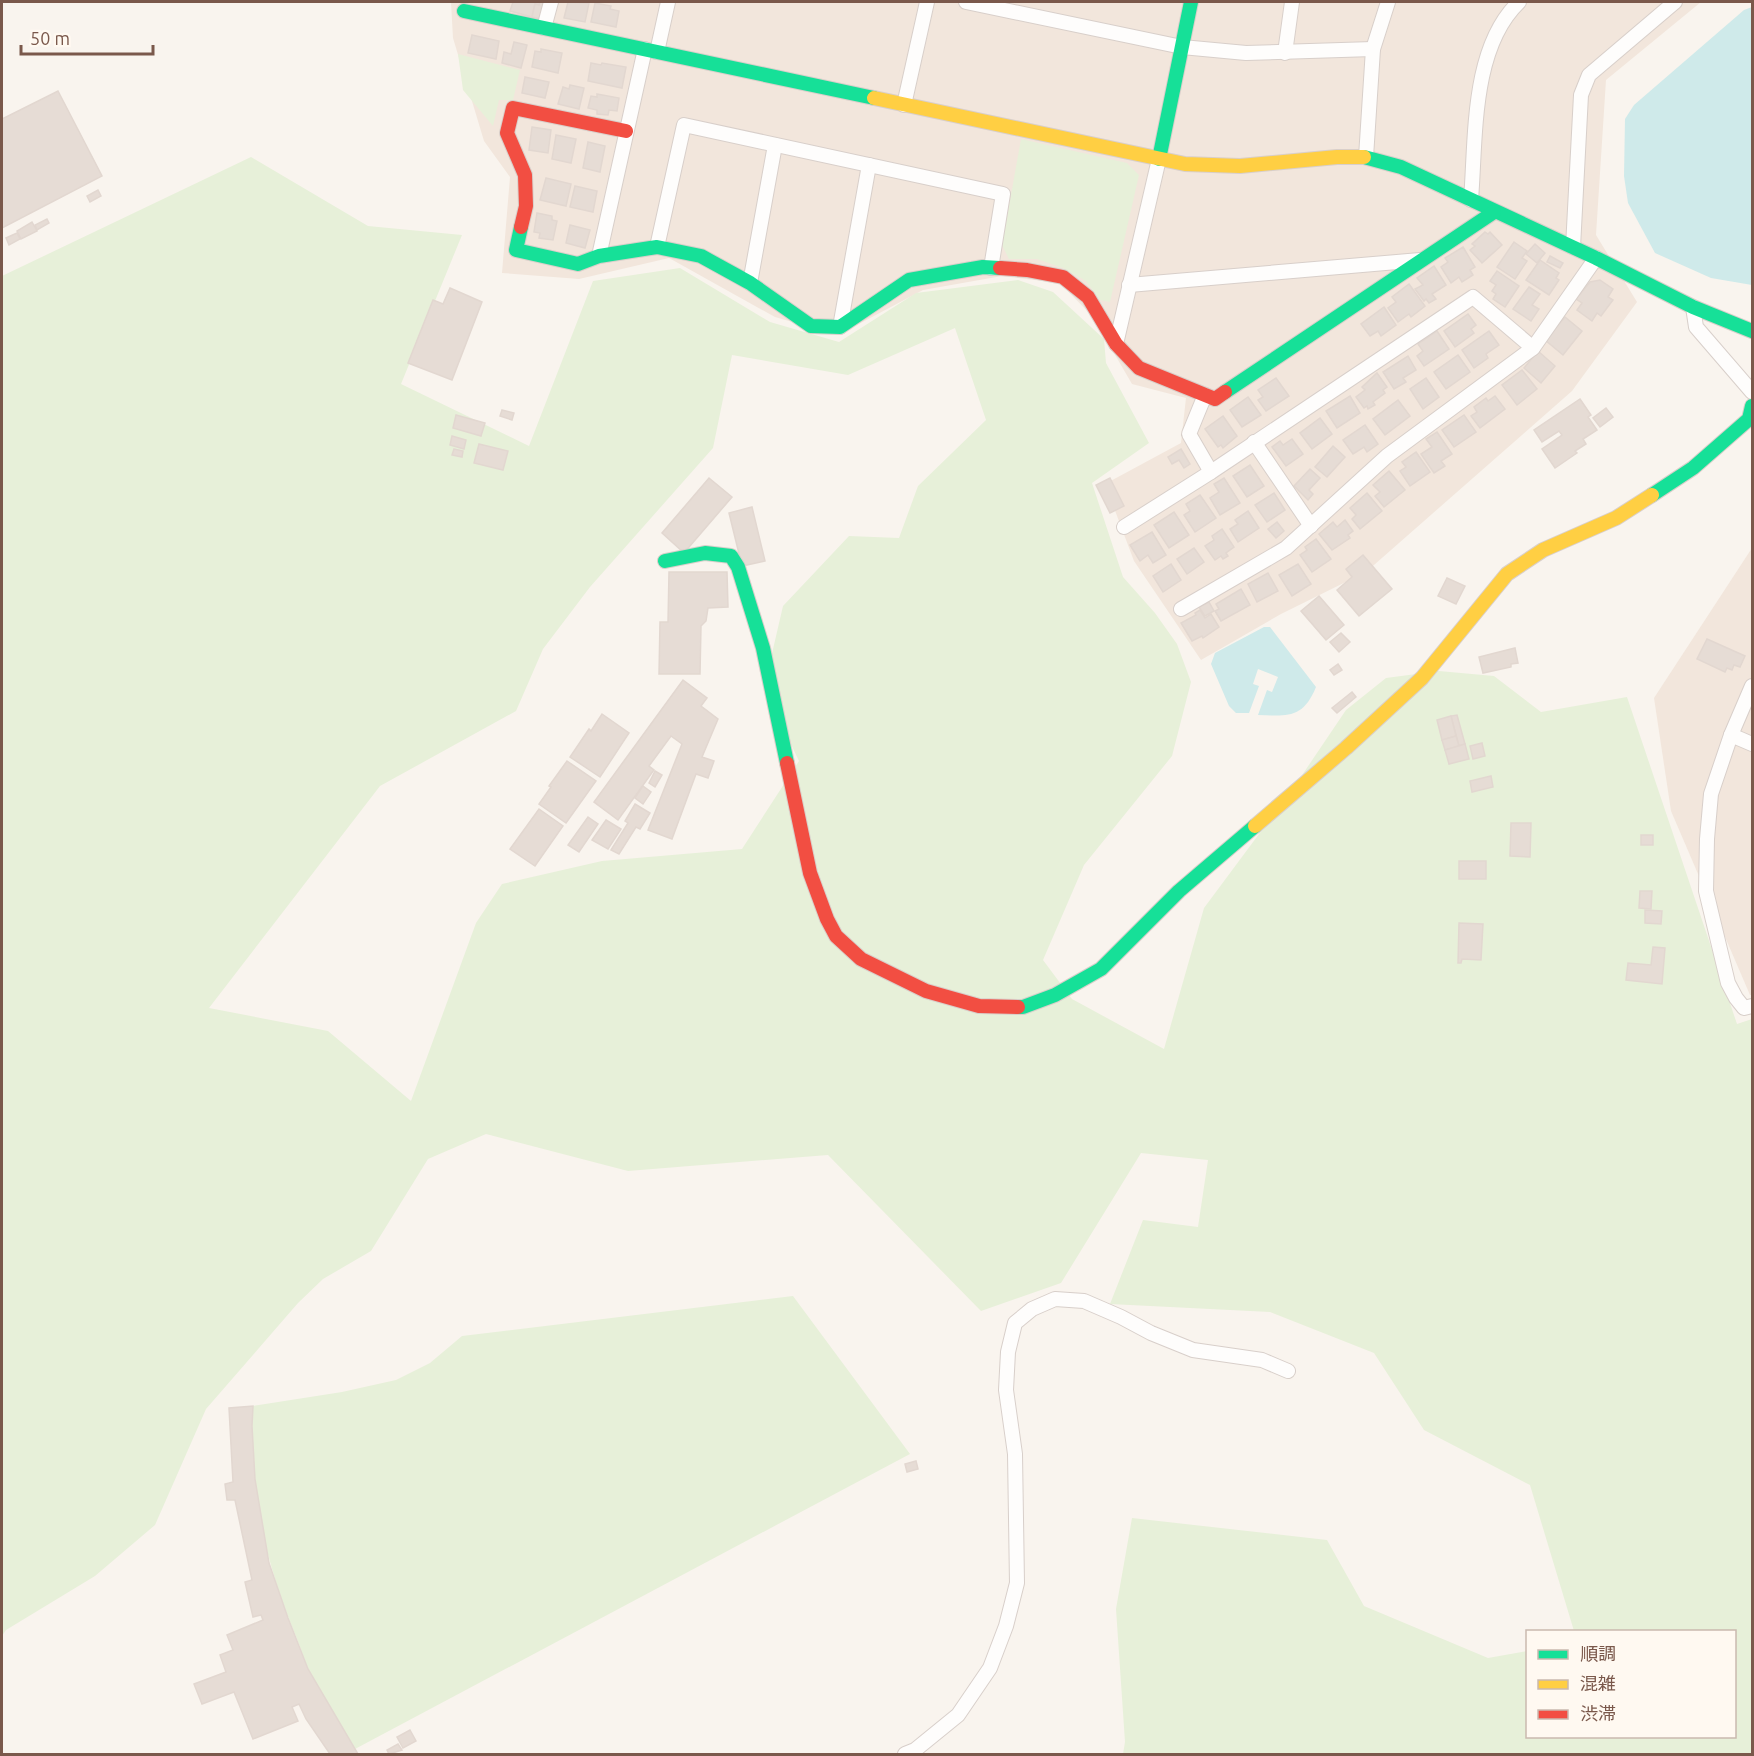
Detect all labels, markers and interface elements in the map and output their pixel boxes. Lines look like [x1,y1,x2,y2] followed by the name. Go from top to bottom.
[21,18,153,56] scale bar
[30,28,70,48] text: 50 m
[1526,1630,1736,1738] legend
[1580,1643,1616,1663] text: 順調
[1580,1673,1616,1693] text: 混雑
[1580,1703,1616,1723] text: 渋滞

